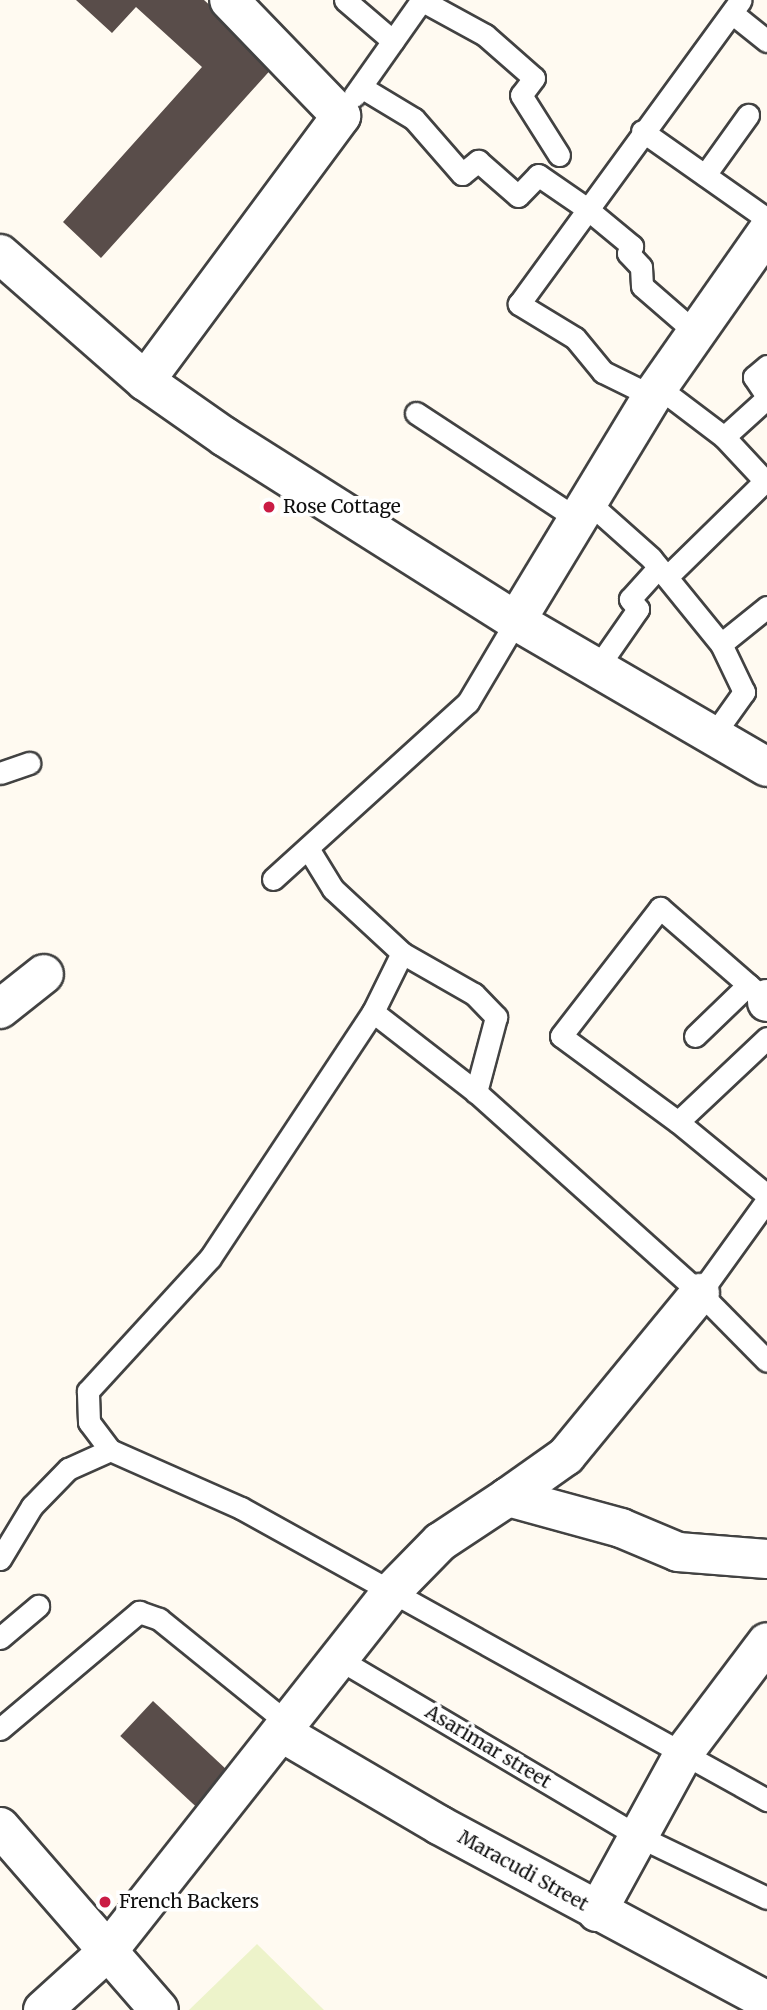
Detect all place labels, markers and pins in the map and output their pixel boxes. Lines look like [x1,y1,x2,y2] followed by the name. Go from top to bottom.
[283,496,401,518] place label: Rose Cottage
[261,499,277,515] marker: Rose Cottage
[119,1891,259,1913] place label: French Backers
[97,1894,113,1910] marker: French Backers

